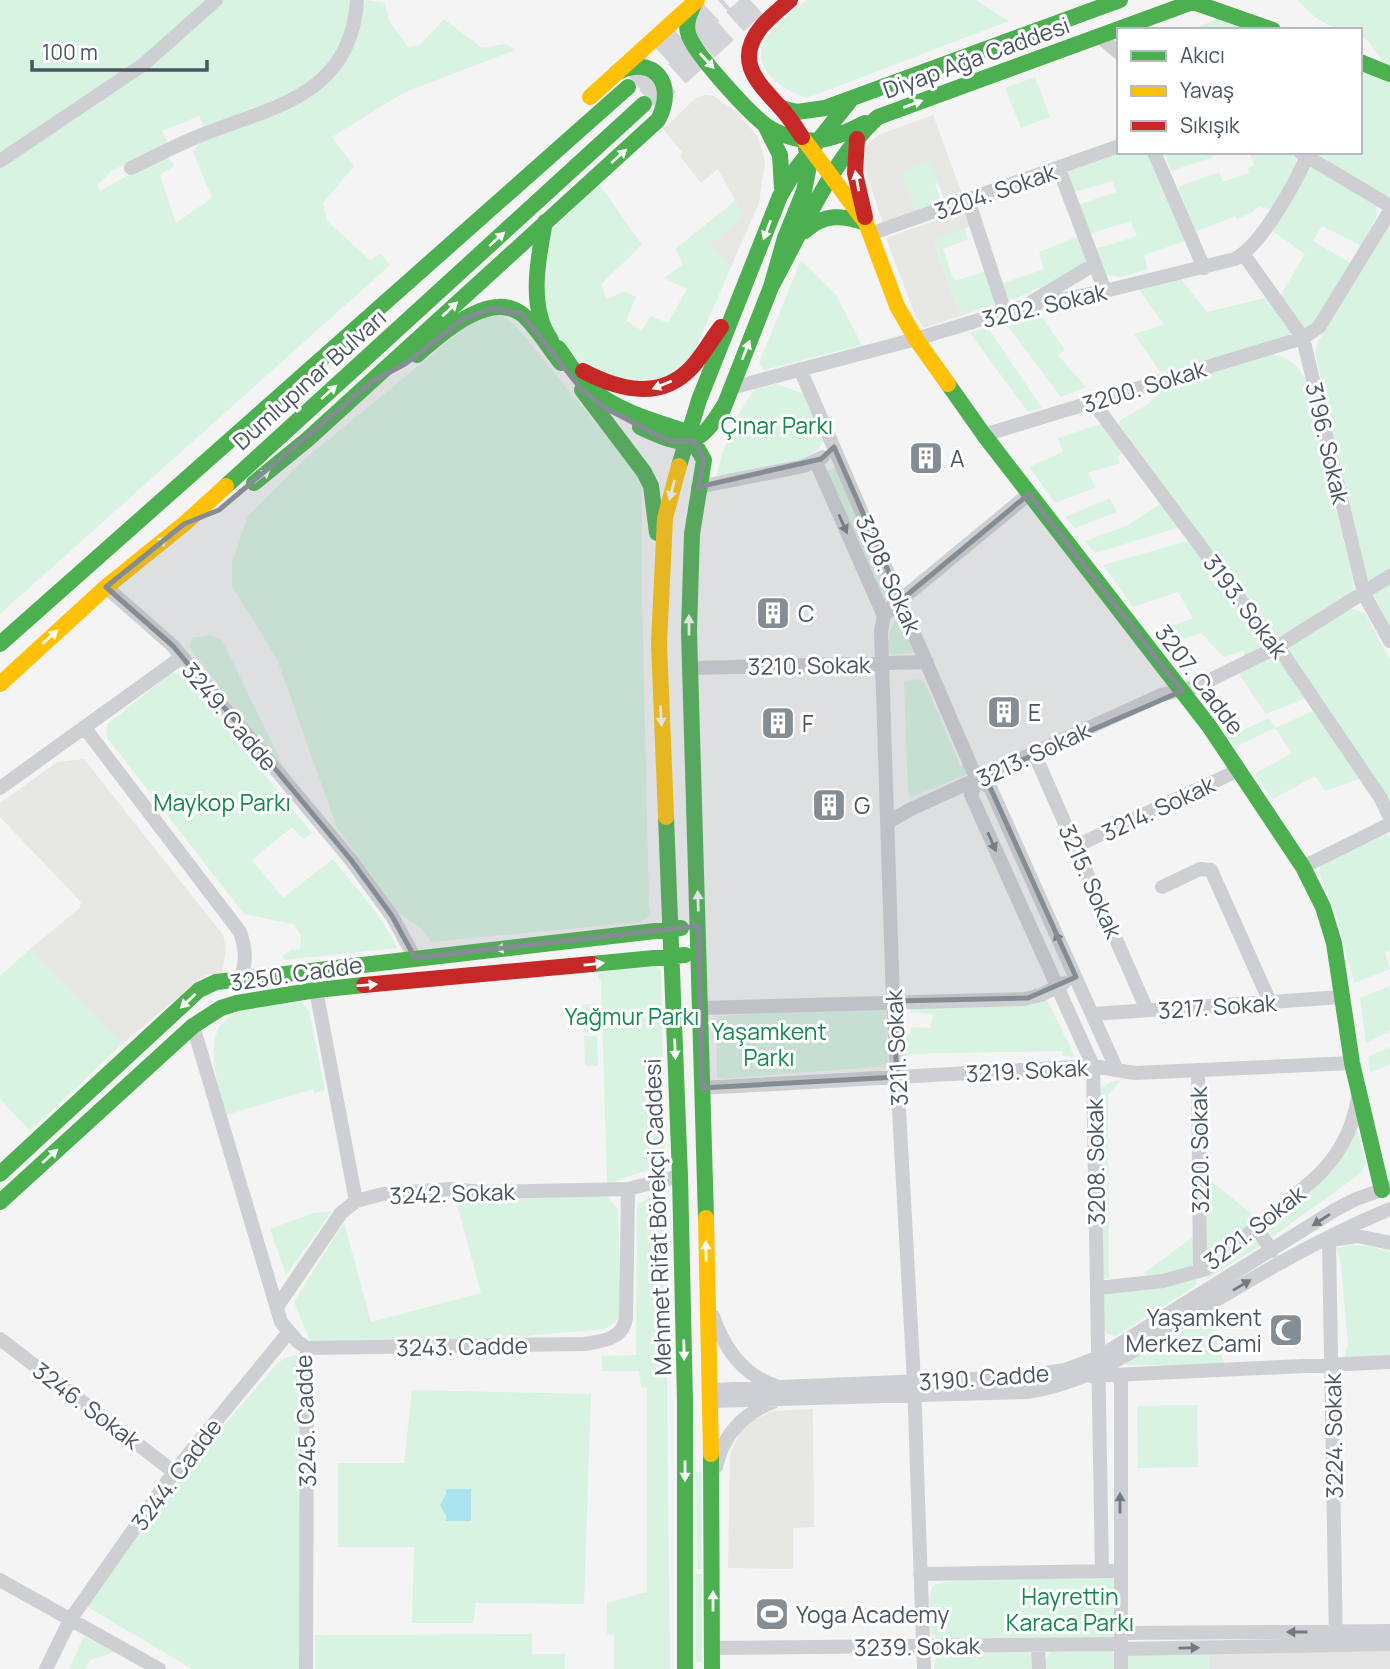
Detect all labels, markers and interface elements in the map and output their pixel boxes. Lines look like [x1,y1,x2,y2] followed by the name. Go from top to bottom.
[878,8,1074,106] street label: Diyap Ağa Caddesi
[32,28,206,72] scale bar
[1117,28,1362,154] legend
[42,38,98,66] text: 100 m
[1180,41,1225,69] text: Akıcı
[698,52,714,69] one-way arrow
[1180,76,1234,104] text: Yavaş
[903,98,924,109] one-way arrow
[1180,111,1240,139] text: Sıkışık
[610,149,627,164] one-way arrow
[930,155,1061,227] street label: 3204. Sokak
[851,170,862,192] one-way arrow
[761,220,772,241] one-way arrow
[488,231,505,247] one-way arrow
[979,275,1110,335] street label: 3202. Sokak
[225,301,393,457] street label: Dumlupınar Bulvarı
[441,301,459,317] one-way arrow
[740,340,751,361] one-way arrow
[1078,352,1210,420] street label: 3200. Sokak
[1298,379,1358,508] street label: 3196. Sokak
[652,380,673,391] one-way arrow
[320,384,338,400] one-way arrow
[721,409,833,441] park label: Çınar Parkı
[907,439,945,477] building icon: A
[950,442,965,474] place label: A
[253,469,270,484] one-way arrow
[666,479,677,501] one-way arrow
[849,509,930,639] street label: 3208. Sokak
[837,514,849,534] one-way arrow
[151,537,168,552] one-way arrow
[1196,547,1296,665] street label: 3193. Sokak
[754,594,792,632] building icon: C
[798,597,814,629] place label: C
[683,613,695,635] one-way arrow
[1148,617,1252,741] street label: 3207. Cadde
[41,630,58,646] one-way arrow
[747,648,871,682] street label: 3210. Sokak
[175,655,285,777] street label: 3249. Cadde
[985,693,1023,731] building icon: E
[1028,696,1041,728] place label: E
[759,704,797,742] building icon: F
[655,705,666,727] one-way arrow
[802,707,814,739] place label: F
[971,714,1095,794] street label: 3213. Sokak
[1096,768,1220,848] street label: 3214. Sokak
[153,786,291,818] park label: Maykop Parkı
[810,786,848,824] building icon: G
[854,789,870,821] place label: G
[1052,819,1131,944] street label: 3215. Sokak
[986,832,998,852] one-way arrow
[692,890,703,912] one-way arrow
[1053,930,1064,951] one-way arrow
[494,942,516,953] one-way arrow
[228,948,364,998] street label: 3250. Cadde
[583,958,605,969] one-way arrow
[356,980,378,991] one-way arrow
[1157,986,1278,1026] street label: 3217. Sokak
[877,988,915,1107] street label: 3211. Sokak
[180,992,197,1008] one-way arrow
[565,1000,699,1032] park label: Yağmur Parkı
[711,1015,827,1073] park label: Yaşamkent Parkı
[670,1038,681,1060] one-way arrow
[965,1051,1090,1089] street label: 3219. Sokak
[635,1058,679,1376] street label: Mehmet Rifat Börekçi Caddesi
[1182,1086,1216,1214] street label: 3220. Sokak
[1078,1098,1112,1226] street label: 3208. Sokak
[42,1149,59,1164] one-way arrow
[389,1175,516,1211] street label: 3242. Sokak
[1197,1177,1312,1277] street label: 3221. Sokak
[1311,1213,1330,1226] one-way arrow
[700,1240,712,1262] one-way arrow
[1233,1278,1252,1291] one-way arrow
[1125,1301,1262,1359] place label: Yaşamkent Merkez Cami
[1267,1311,1305,1349] mosque icon: Yaşamkent Merkez Cami
[396,1329,528,1363] street label: 3243. Cadde
[678,1339,690,1361] one-way arrow
[27,1354,148,1456] street label: 3246. Sokak
[287,1354,323,1488] street label: 3245. Cadde
[918,1356,1050,1398] street label: 3190. Cadde
[1316,1372,1350,1499] street label: 3224. Sokak
[123,1411,229,1537] street label: 3244. Cadde
[679,1460,691,1482] one-way arrow
[1114,1491,1126,1513] one-way arrow
[1006,1580,1134,1638] park label: Hayrettin Karaca Parkı
[707,1590,719,1612] one-way arrow
[753,1595,791,1633] sports icon: Yoga Academy
[796,1598,949,1630] place label: Yoga Academy
[1286,1626,1308,1638] one-way arrow
[854,1629,981,1663] street label: 3239. Sokak
[1178,1642,1200,1653] one-way arrow

